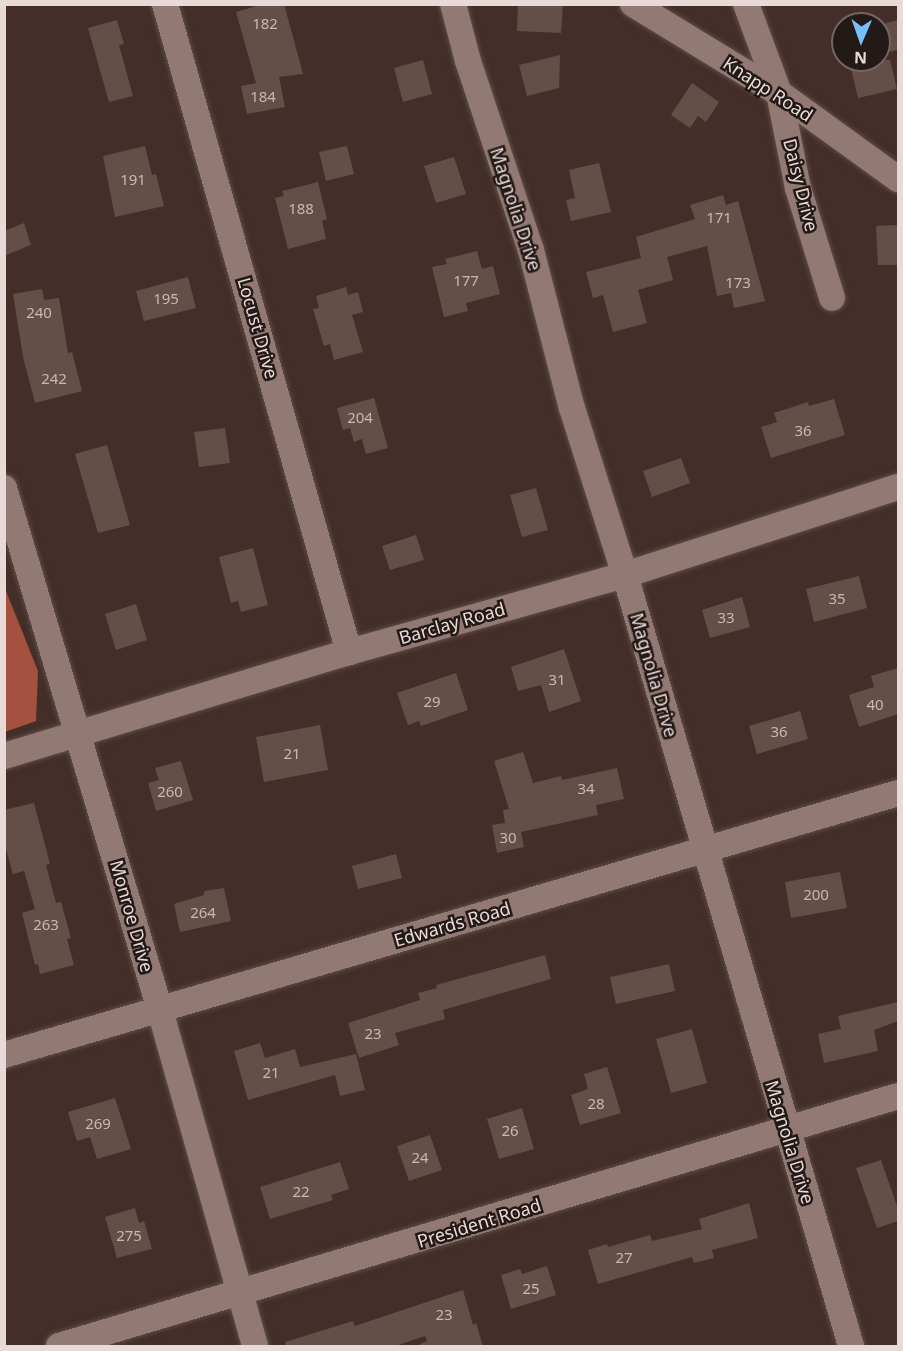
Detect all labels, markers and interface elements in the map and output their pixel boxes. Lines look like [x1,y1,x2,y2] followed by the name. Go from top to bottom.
[831,12,891,72] north arrow
[252,15,278,33] house number: 182
[854,47,867,69] text: N
[719,52,817,126] street label: Knapp Road
[250,88,276,106] house number: 184
[779,136,823,234] street label: Daisy Drive
[486,145,546,273] street label: Magnolia Drive
[120,171,146,189] house number: 191
[288,200,314,218] house number: 188
[706,209,732,227] house number: 171
[453,272,479,290] house number: 177
[725,274,751,292] house number: 173
[233,275,283,381] street label: Locust Drive
[153,290,179,308] house number: 195
[26,304,52,322] house number: 240
[41,370,67,388] house number: 242
[347,409,373,427] house number: 204
[794,422,812,440] house number: 36
[828,590,846,608] house number: 35
[396,598,508,648] street label: Barclay Road
[717,609,735,627] house number: 33
[626,610,682,740] street label: Magnolia Drive
[548,671,566,689] house number: 31
[423,693,441,711] house number: 29
[866,696,884,714] house number: 40
[770,723,788,741] house number: 36
[283,745,301,763] house number: 21
[577,780,595,798] house number: 34
[157,783,183,801] house number: 260
[499,829,517,847] house number: 30
[106,857,158,975] street label: Monroe Drive
[803,886,829,904] house number: 200
[391,897,513,951] street label: Edwards Road
[190,904,216,922] house number: 264
[33,916,59,934] house number: 263
[364,1025,382,1043] house number: 23
[262,1064,280,1082] house number: 21
[761,1078,819,1206] street label: Magnolia Drive
[587,1095,605,1113] house number: 28
[85,1115,111,1133] house number: 269
[501,1122,519,1140] house number: 26
[411,1149,429,1167] house number: 24
[292,1183,310,1201] house number: 22
[415,1194,543,1252] street label: President Road
[116,1227,142,1245] house number: 275
[615,1249,633,1267] house number: 27
[522,1280,540,1298] house number: 25
[435,1306,453,1324] house number: 23

